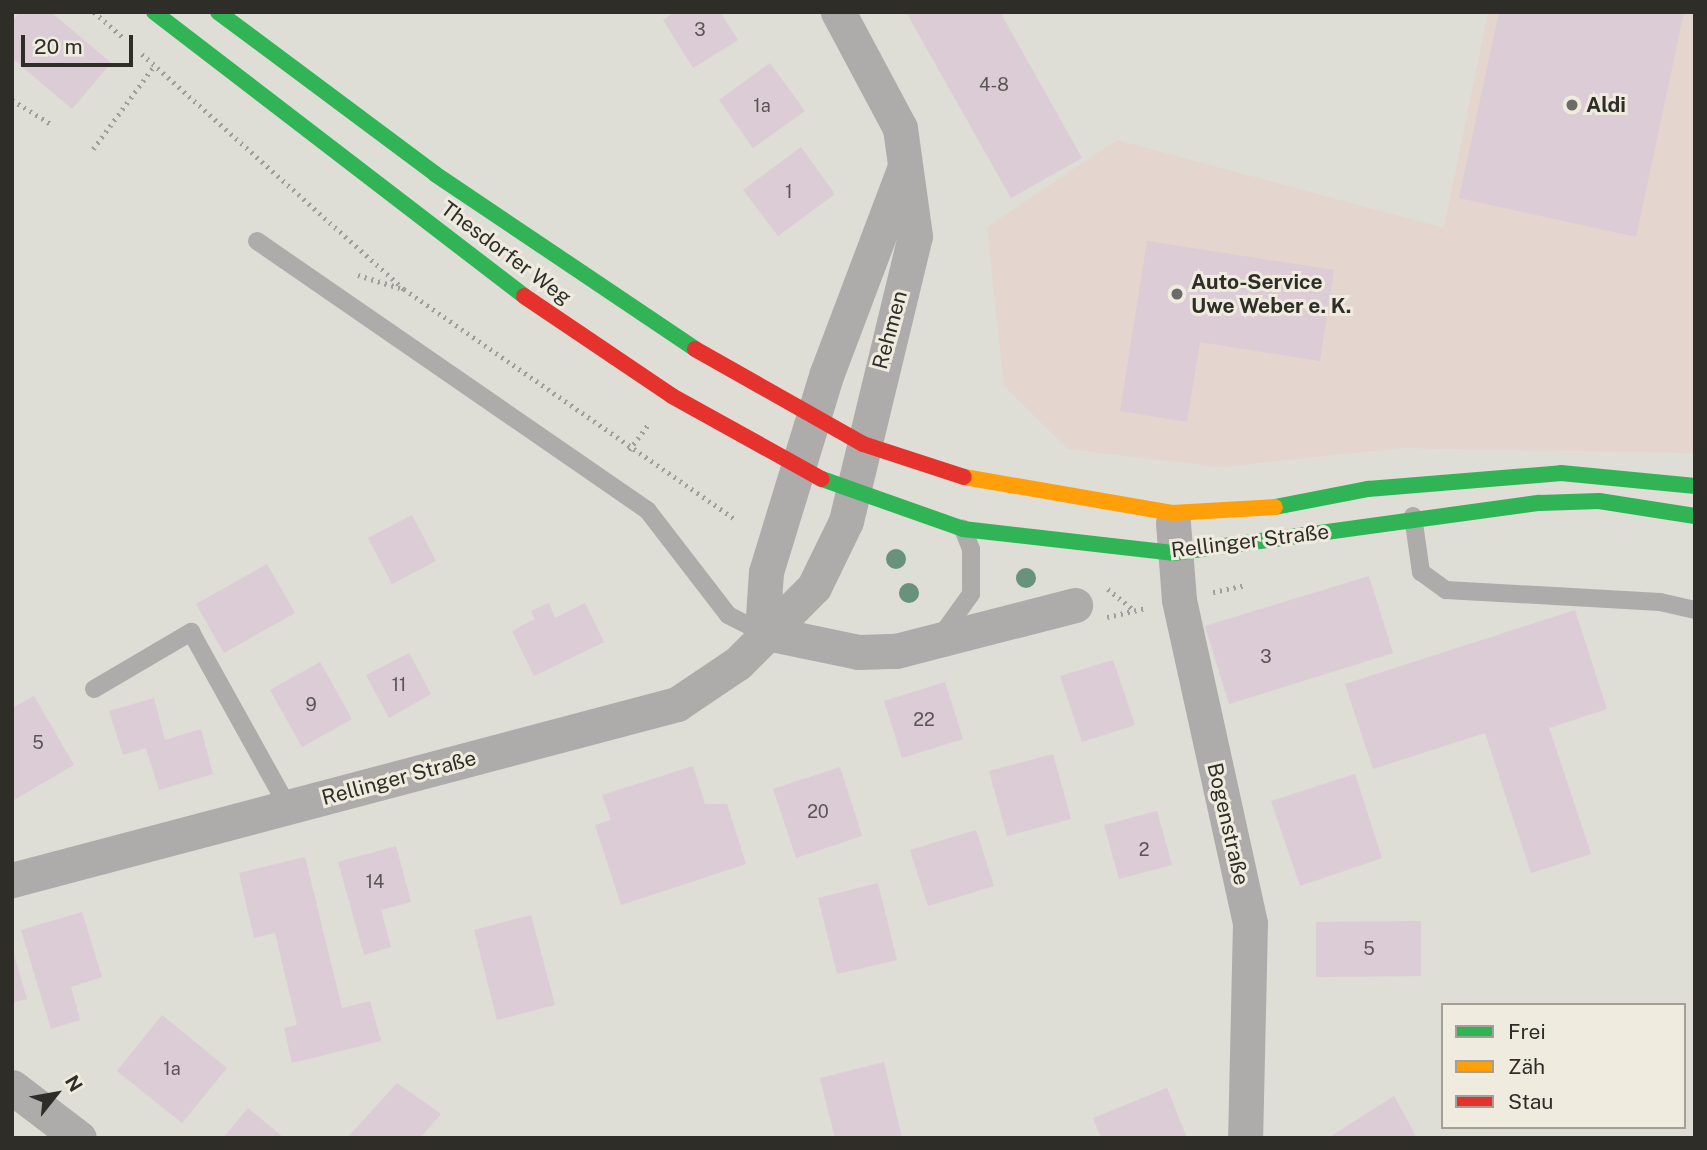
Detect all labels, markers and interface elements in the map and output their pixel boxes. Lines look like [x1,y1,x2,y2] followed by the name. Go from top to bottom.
[694,19,706,41] house number: 3
[24,21,136,65] scale bar
[34,34,83,59] text: 20 m
[979,74,1009,96] house number: 4-8
[1586,92,1626,118] place label: Aldi
[753,95,771,117] house number: 1a
[1564,97,1580,113] marker: Aldi
[785,181,793,203] house number: 1
[436,196,576,310] street label: Thesdorfer Weg
[1191,269,1352,319] place label: Auto-Service Uwe Weber e. K.
[1169,286,1185,302] marker: Auto-Service Uwe Weber e. K.
[867,288,913,372] street label: Rehmen
[1170,519,1330,563] street label: Rellinger Straße
[1260,646,1272,668] house number: 3
[392,674,406,696] house number: 11
[305,694,317,716] house number: 9
[913,709,935,731] house number: 22
[32,732,44,754] house number: 5
[319,745,479,811] street label: Rellinger Straße
[1202,760,1254,888] street label: Bogenstraße
[807,801,829,823] house number: 20
[1139,839,1149,861] house number: 2
[366,871,384,893] house number: 14
[1363,938,1375,960] house number: 5
[1441,1003,1686,1129] legend
[1508,1019,1546,1044] text: Frei
[1508,1054,1545,1079] text: Zäh
[163,1058,181,1080] house number: 1a
[21,1059,91,1129] north arrow
[61,1071,87,1095] text: N
[1508,1089,1554,1114] text: Stau

